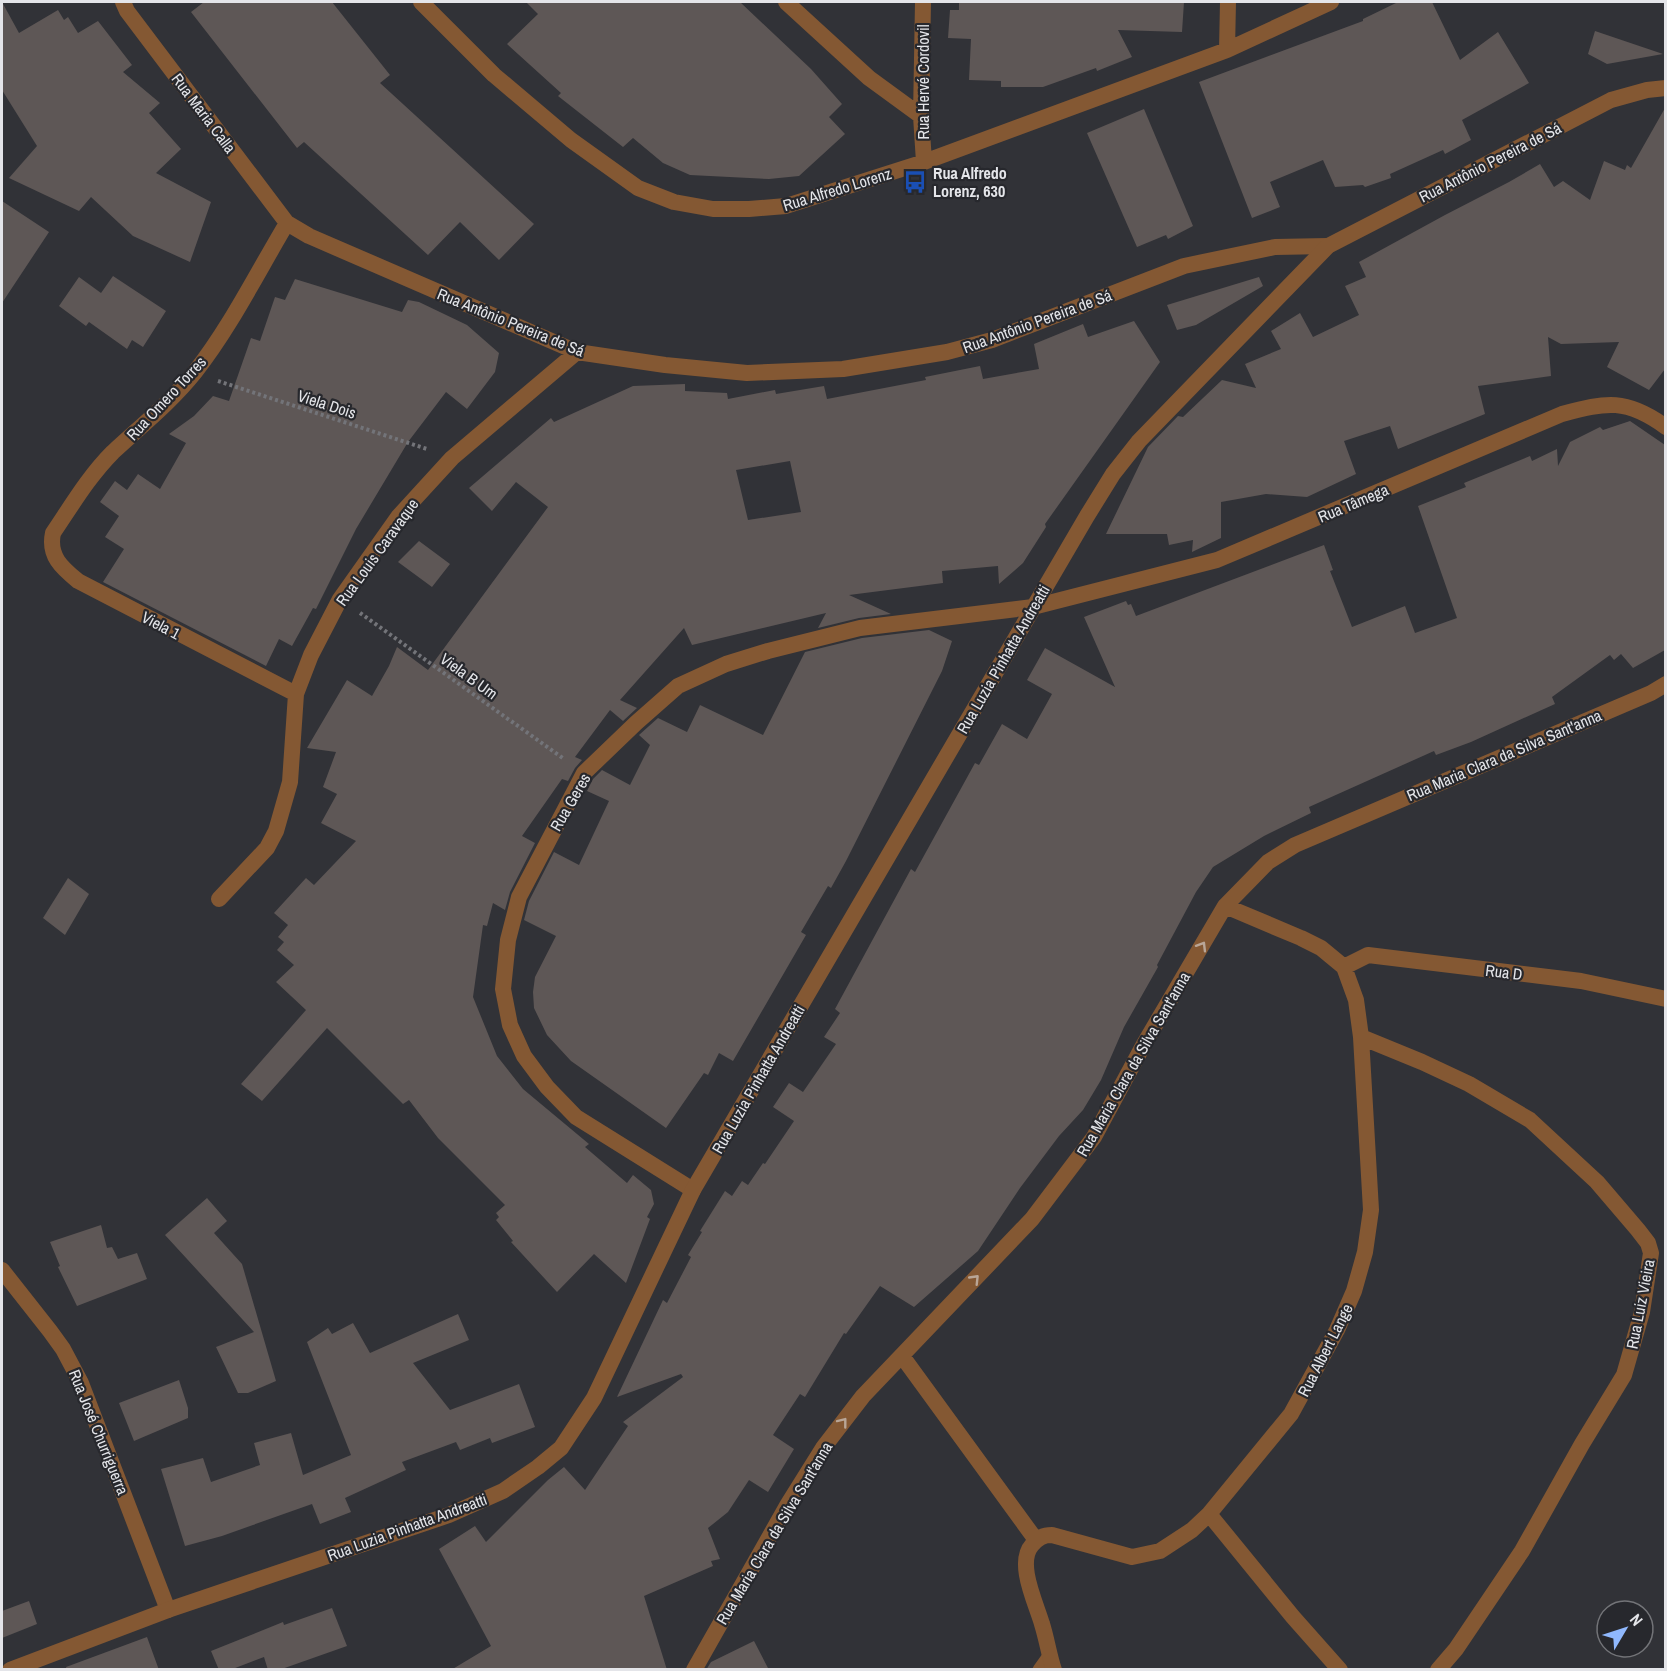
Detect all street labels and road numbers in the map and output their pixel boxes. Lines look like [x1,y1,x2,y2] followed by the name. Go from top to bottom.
[912,24,934,140] street label: Rua Hervé Cordovil
[167,69,242,158] street label: Rua Maria Calla
[1415,116,1565,207] street label: Rua Antônio Pereira de Sá
[780,162,894,216] street label: Rua Alfredo Lorenz
[434,282,588,362] street label: Rua Antônio Pereira de Sá
[960,284,1115,358] street label: Rua Antônio Pereira de Sá
[121,351,211,445] street label: Rua Omero Torres
[295,384,359,424] street label: Viela Dois
[1314,478,1392,528] street label: Rua Tâmega
[331,494,423,610] street label: Rua Louis Caravaque
[951,581,1055,737] street label: Rua Luzia Pinhatta Andreatti
[138,606,185,645] street label: Viela 1
[436,648,502,704] street label: Viela B Um
[1403,704,1605,806] street label: Rua Maria Clara da Silva Sant'anna
[545,769,595,835] street label: Rua Geres
[1484,959,1524,985] street label: Rua D
[1071,967,1195,1160] street label: Rua Maria Clara da Silva Sant'anna
[706,1001,810,1157] street label: Rua Luzia Pinhatta Andreatti
[1621,1257,1660,1351] street label: Rua Luiz Vieira
[1292,1300,1358,1400] street label: Rua Albert Lange
[64,1366,134,1499] street label: Rua José Churriguerra
[711,1437,838,1629] street label: Rua Maria Clara da Silva Sant'anna
[324,1488,490,1566] street label: Rua Luzia Pinhatta Andreatti

